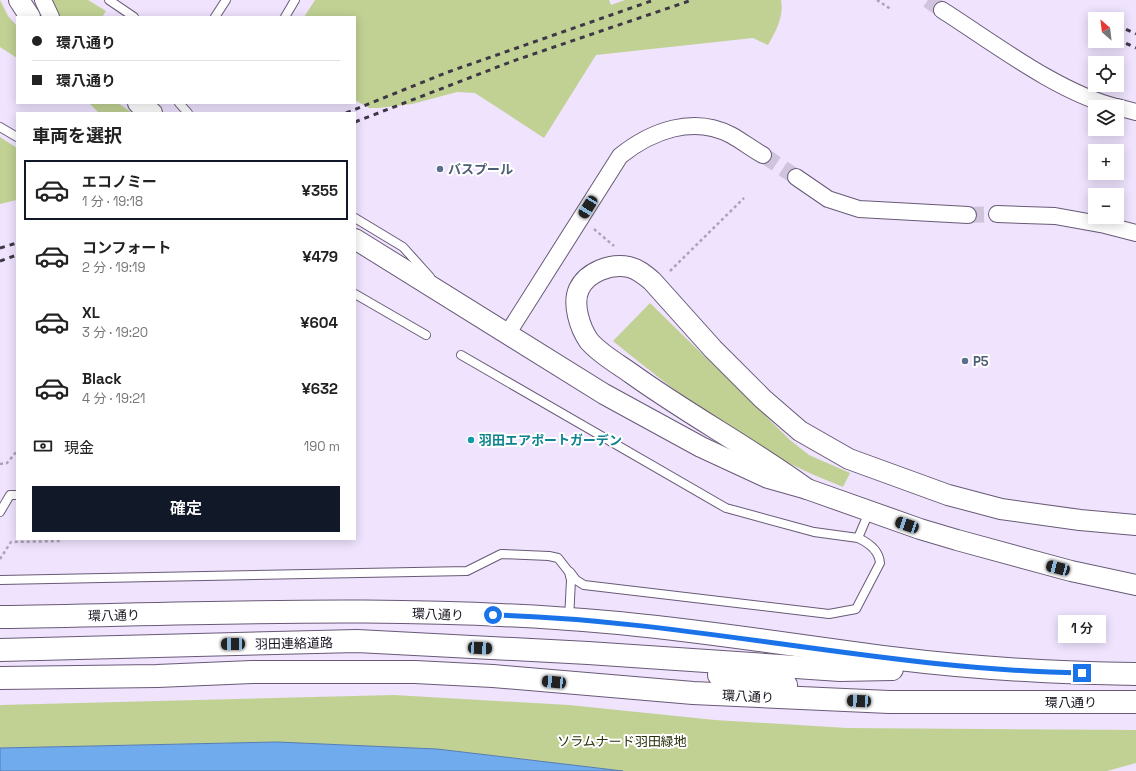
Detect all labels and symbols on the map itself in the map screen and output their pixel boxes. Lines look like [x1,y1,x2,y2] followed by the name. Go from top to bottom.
[1088,12,1124,48] north arrow
[448,161,513,178] place label: バスプール
[435,164,445,174] marker: バスプール
[577,194,599,220] car
[973,353,989,370] place label: P5
[960,356,970,366] marker: P5
[479,432,622,449] place label: 羽田エアポートガーデン
[466,435,476,445] marker: 羽田エアポートガーデン
[894,515,920,535] car
[1045,559,1071,577] car
[412,605,464,624] street label: 環八通り
[484,606,502,624] route start
[88,607,140,624] street label: 環八通り
[1058,615,1106,643] callout: 1 分
[255,634,333,653] street label: 羽田連絡道路
[221,638,245,650] car
[468,641,492,655] car
[1073,664,1091,682] route end
[542,675,566,689] car
[722,687,774,706] street label: 環八通り
[847,694,871,708] car
[1045,694,1097,711] street label: 環八通り
[557,733,687,750] park label: ソラムナード羽田緑地

